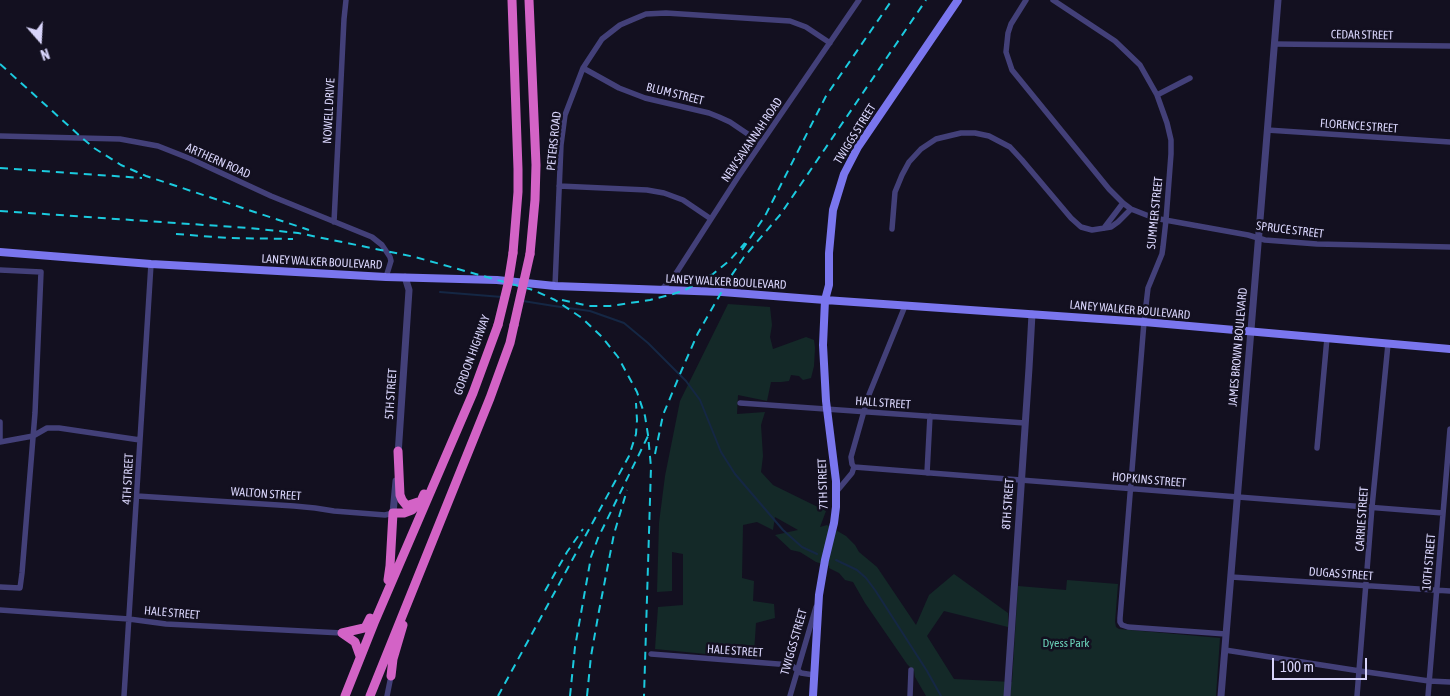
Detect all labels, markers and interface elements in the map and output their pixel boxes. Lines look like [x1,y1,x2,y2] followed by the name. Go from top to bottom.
[15,15,65,65] north arrow
[1331,27,1393,43] street label: CEDAR STREET
[38,45,51,63] text: N
[320,78,338,144] street label: NOWELL DRIVE
[645,80,705,108] street label: BLUM STREET
[718,95,786,185] street label: NEW SAVANNAH ROAD
[831,101,879,167] street label: TWIGGS STREET
[544,111,564,171] street label: PETERS ROAD
[1319,116,1399,136] street label: FLORENCE STREET
[183,140,253,182] street label: ARTHERN ROAD
[1144,176,1166,250] street label: SUMMER STREET
[1255,219,1325,241] street label: SPRUCE STREET
[261,252,383,272] street label: LANEY WALKER BOULEVARD
[665,272,787,292] street label: LANEY WALKER BOULEVARD
[1226,287,1250,407] street label: JAMES BROWN BOULEVARD
[1069,298,1191,322] street label: LANEY WALKER BOULEVARD
[451,313,493,397] street label: GORDON HIGHWAY
[382,368,400,420] street label: 5TH STREET
[855,394,911,412] street label: HALL STREET
[119,453,137,505] street label: 4TH STREET
[815,458,831,510] street label: 7TH STREET
[1111,470,1187,490] street label: HOPKINS STREET
[999,478,1017,530] street label: 8TH STREET
[230,484,302,504] street label: WALTON STREET
[1353,486,1371,552] street label: CARRIE STREET
[1419,533,1439,591] street label: 10TH STREET
[1308,565,1374,583] street label: DUGAS STREET
[143,603,201,623] street label: HALE STREET
[778,607,810,677] street label: TWIGGS STREET
[1042,636,1090,650] park label: Dyess Park
[707,642,763,660] street label: HALE STREET
[1275,648,1370,680] scale bar
[1280,658,1314,675] text: 100 m

